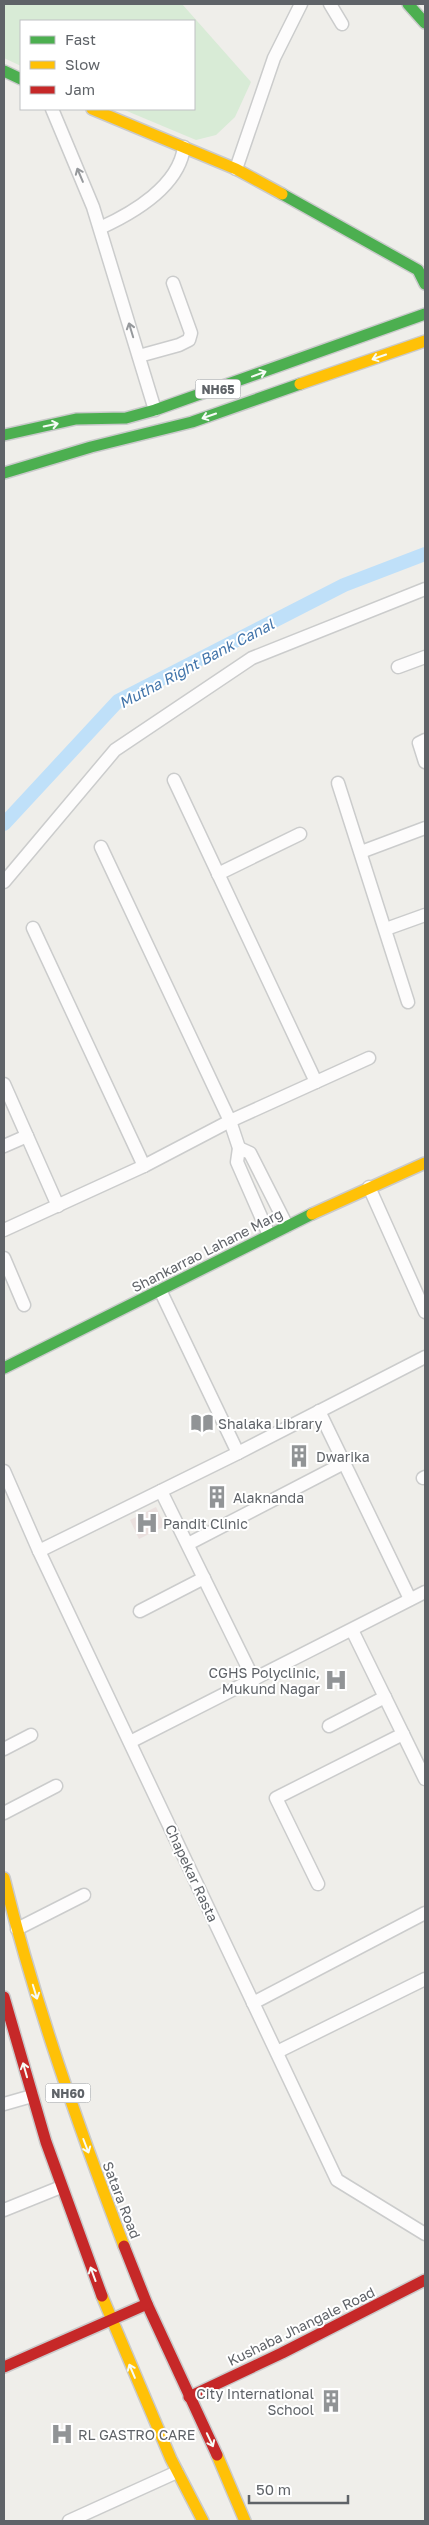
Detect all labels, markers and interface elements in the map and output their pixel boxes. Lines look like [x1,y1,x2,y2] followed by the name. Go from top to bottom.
[20,20,195,110] legend
[65,30,96,48] text: Fast
[65,55,100,73] text: Slow
[65,80,95,98] text: Jam
[75,168,84,184] one-way arrow
[125,322,135,338] one-way arrow
[372,353,387,362] one-way arrow
[251,369,266,378] one-way arrow
[196,379,240,398] road number: NH65
[201,412,217,422] one-way arrow
[43,419,59,429] one-way arrow
[115,614,278,712] water label: Mutha Right Bank Canal
[129,1205,285,1295] street label: Shankarrao Lahane Marg
[189,1410,215,1436] library icon: Shalaka Library
[218,1415,323,1432] place label: Shalaka Library
[286,1443,312,1469] building icon: Dwarika
[316,1448,370,1465] place label: Dwarika
[204,1484,230,1510] building icon: Alaknanda
[233,1489,304,1506] place label: Alaknanda
[134,1510,160,1536] hospital icon: Pandit Clinic
[163,1515,248,1532] place label: Pandit Clinic
[209,1664,321,1697] place label: CGHS Polyclinic, Mukund Nagar
[323,1667,349,1693] hospital icon: CGHS Polyclinic, Mukund Nagar
[162,1822,222,1924] street label: Chapekar Rasta
[30,1984,40,2000] one-way arrow
[19,2062,29,2078] one-way arrow
[46,2084,90,2102] road number: NH60
[82,2138,91,2153] one-way arrow
[100,2159,144,2241] street label: Satara Road
[88,2266,97,2282] one-way arrow
[225,2283,377,2369] street label: Kushaba Jhangale Road
[126,2363,135,2378] one-way arrow
[196,2385,314,2418] place label: City International School
[318,2388,344,2414] building icon: City International School
[49,2421,75,2447] hospital icon: RL GASTRO CARE
[78,2426,195,2443] place label: RL GASTRO CARE
[206,2432,216,2447] one-way arrow
[249,2472,348,2504] scale bar
[256,2480,291,2498] text: 50 m

